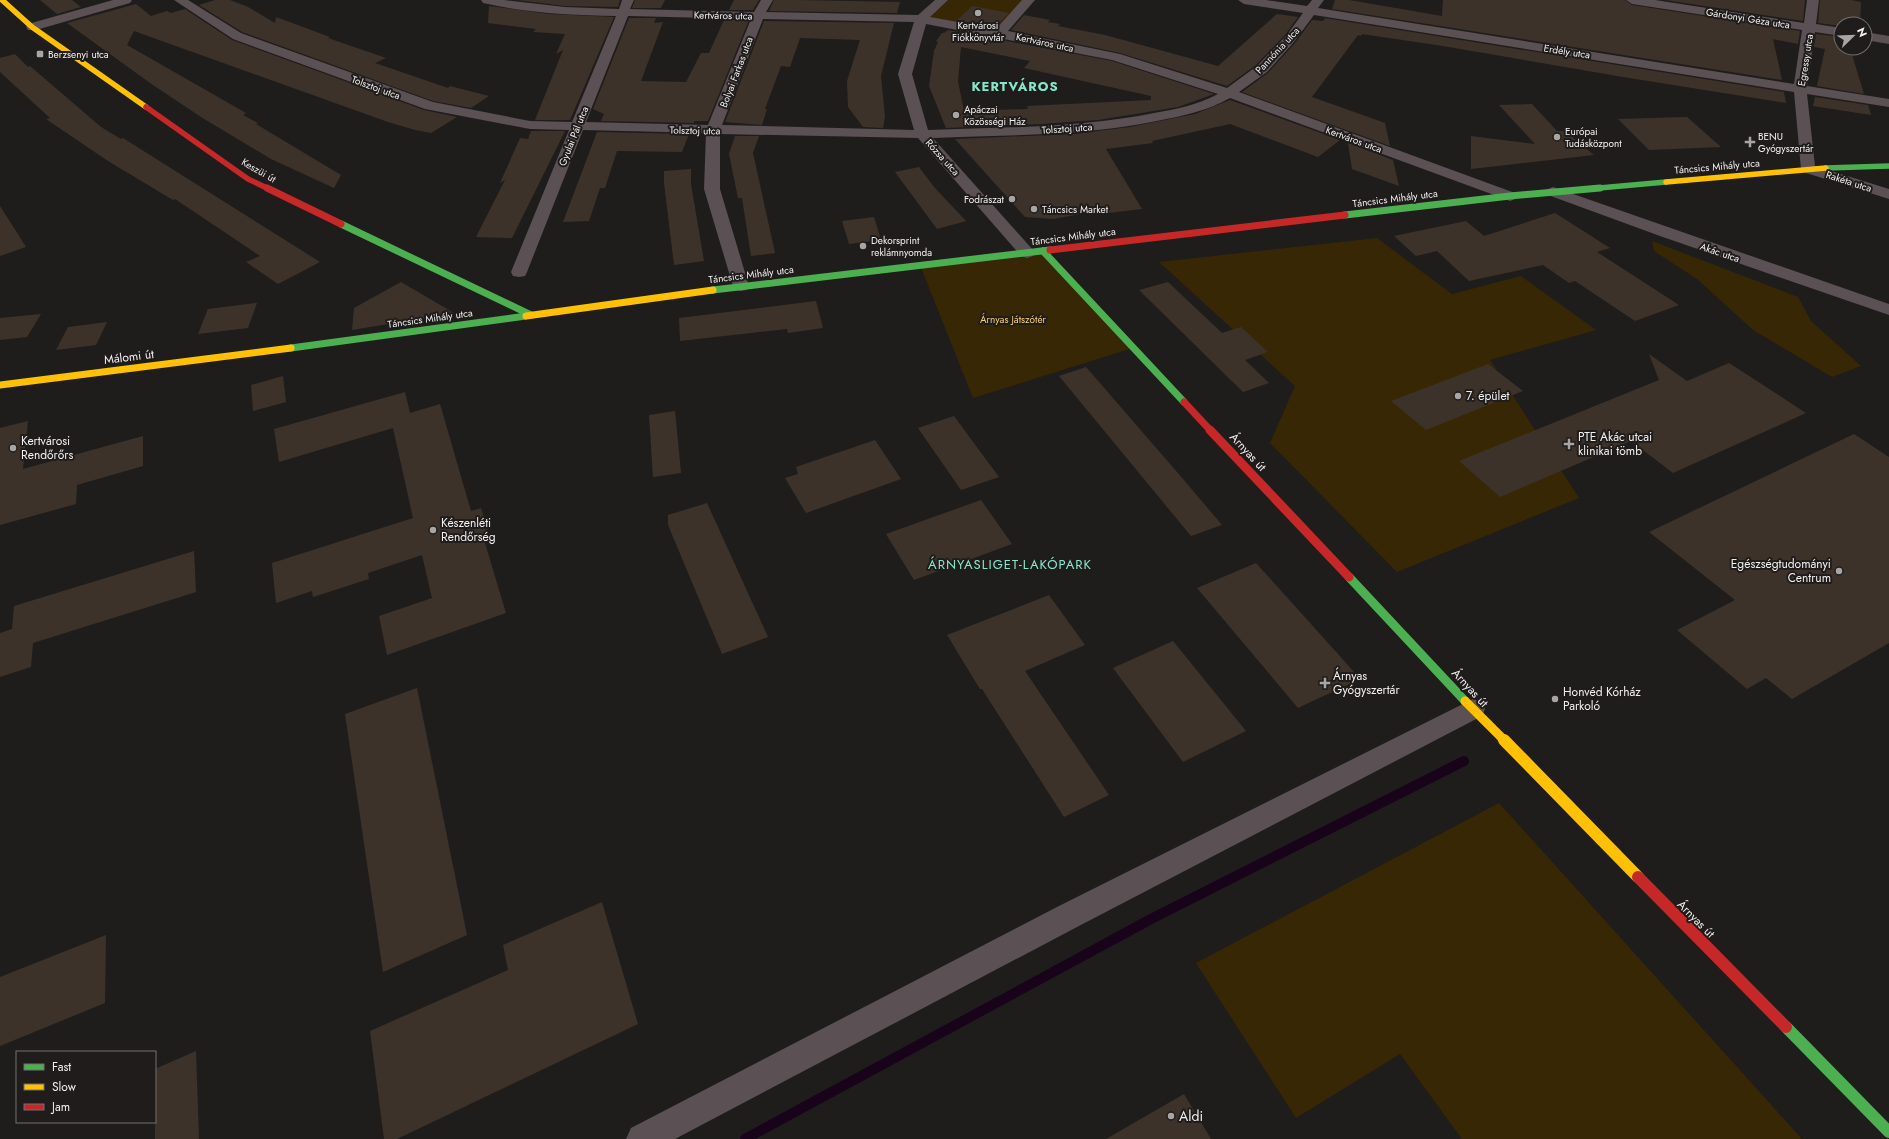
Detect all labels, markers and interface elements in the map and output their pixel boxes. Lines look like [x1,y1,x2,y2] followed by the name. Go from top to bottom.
[1705,4,1791,33] street label: Gárdonyi Géza utca
[694,7,753,24] street label: Kertváros utca
[973,8,983,18] marker: Kertvárosi Fiókkönyvtár
[1833,16,1873,56] north arrow
[952,18,1005,45] place label: Kertvárosi Fiókkönyvtár
[1252,24,1303,77] street label: Pannónia utca
[1853,25,1871,39] text: N
[1015,29,1075,56] street label: Kertváros utca
[1794,33,1817,87] street label: Egressy utca
[716,35,757,110] street label: Bolyai Farkas utca
[1543,40,1591,63] street label: Erdély utca
[48,47,109,62] place label: Berzsenyi utca
[35,49,45,59] marker: Berzsenyi utca
[349,72,402,103] street label: Tolsztoj utca
[971,77,1059,96] district label: KERTVÁROS
[964,102,1026,129] place label: Apáczai Közösségi Ház
[555,104,592,168] street label: Gyulai Pál utca
[951,110,961,120] marker: Apáczai Közösségi Ház
[1041,119,1093,138] street label: Tolsztoj utca
[1324,122,1384,157] street label: Kertváros utca
[670,123,721,138] street label: Tolsztoj utca
[1565,124,1622,151] place label: Európai Tudásközpont
[1758,129,1814,156] place label: BENU Gyógyszertár
[1552,132,1562,142] marker: Európai Tudásközpont
[922,136,963,179] street label: Rózsa utca
[1745,137,1755,147] marker: BENU Gyógyszertár
[239,155,279,187] street label: Keszüi út
[1674,155,1761,178] street label: Táncsics Mihály utca
[1824,167,1874,196] street label: Rakéta utca
[1352,186,1439,211] street label: Táncsics Mihály utca
[964,192,1005,207] place label: Fodrászat
[1007,194,1017,204] marker: Fodrászat
[1042,202,1109,217] place label: Táncsics Market
[1029,204,1039,214] marker: Táncsics Market
[1030,224,1117,249] street label: Táncsics Mihály utca
[871,233,932,260] place label: Dekorsprint reklámnyomda
[1698,239,1742,266] street label: Akác utca
[858,241,868,251] marker: Dekorsprint reklámnyomda
[708,262,795,287] street label: Táncsics Mihály utca
[387,305,474,332] street label: Táncsics Mihály utca
[980,312,1047,327] park label: Árnyas Játszótér
[103,345,155,369] street label: Málomi út
[1466,387,1510,405] place label: 7. épület
[1453,391,1463,401] marker: 7. épület
[1578,428,1652,460] place label: PTE Akác utcai klinikai tömb
[1225,429,1271,475] street label: Árnyas út
[21,432,73,464] place label: Kertvárosi Rendőrőrs
[1563,438,1575,450] marker: PTE Akác utcai klinikai tömb
[8,443,18,453] marker: Kertvárosi Rendőrőrs
[441,514,496,546] place label: Készenléti Rendőrség
[428,525,438,535] marker: Készenléti Rendőrség
[928,555,1092,574] district label: ÁRNYASLIGET-LAKÓPARK
[1731,555,1831,587] place label: Egészségtudományi Centrum
[1834,566,1844,576] marker: Egészségtudományi Centrum
[1447,665,1493,711] street label: Árnyas út
[1333,667,1400,699] place label: Árnyas Gyógyszertár
[1320,678,1330,688] marker: Árnyas Gyógyszertár
[1563,683,1641,715] place label: Honvéd Kórház Parkoló
[1550,694,1560,704] marker: Honvéd Kórház Parkoló
[1673,896,1719,942] street label: Árnyas út
[16,1051,156,1123] legend
[52,1058,71,1076] text: Fast
[52,1078,77,1096] text: Slow
[50,1098,70,1116] text: Jam
[1179,1106,1203,1126] place label: Aldi
[1166,1111,1176,1121] marker: Aldi

